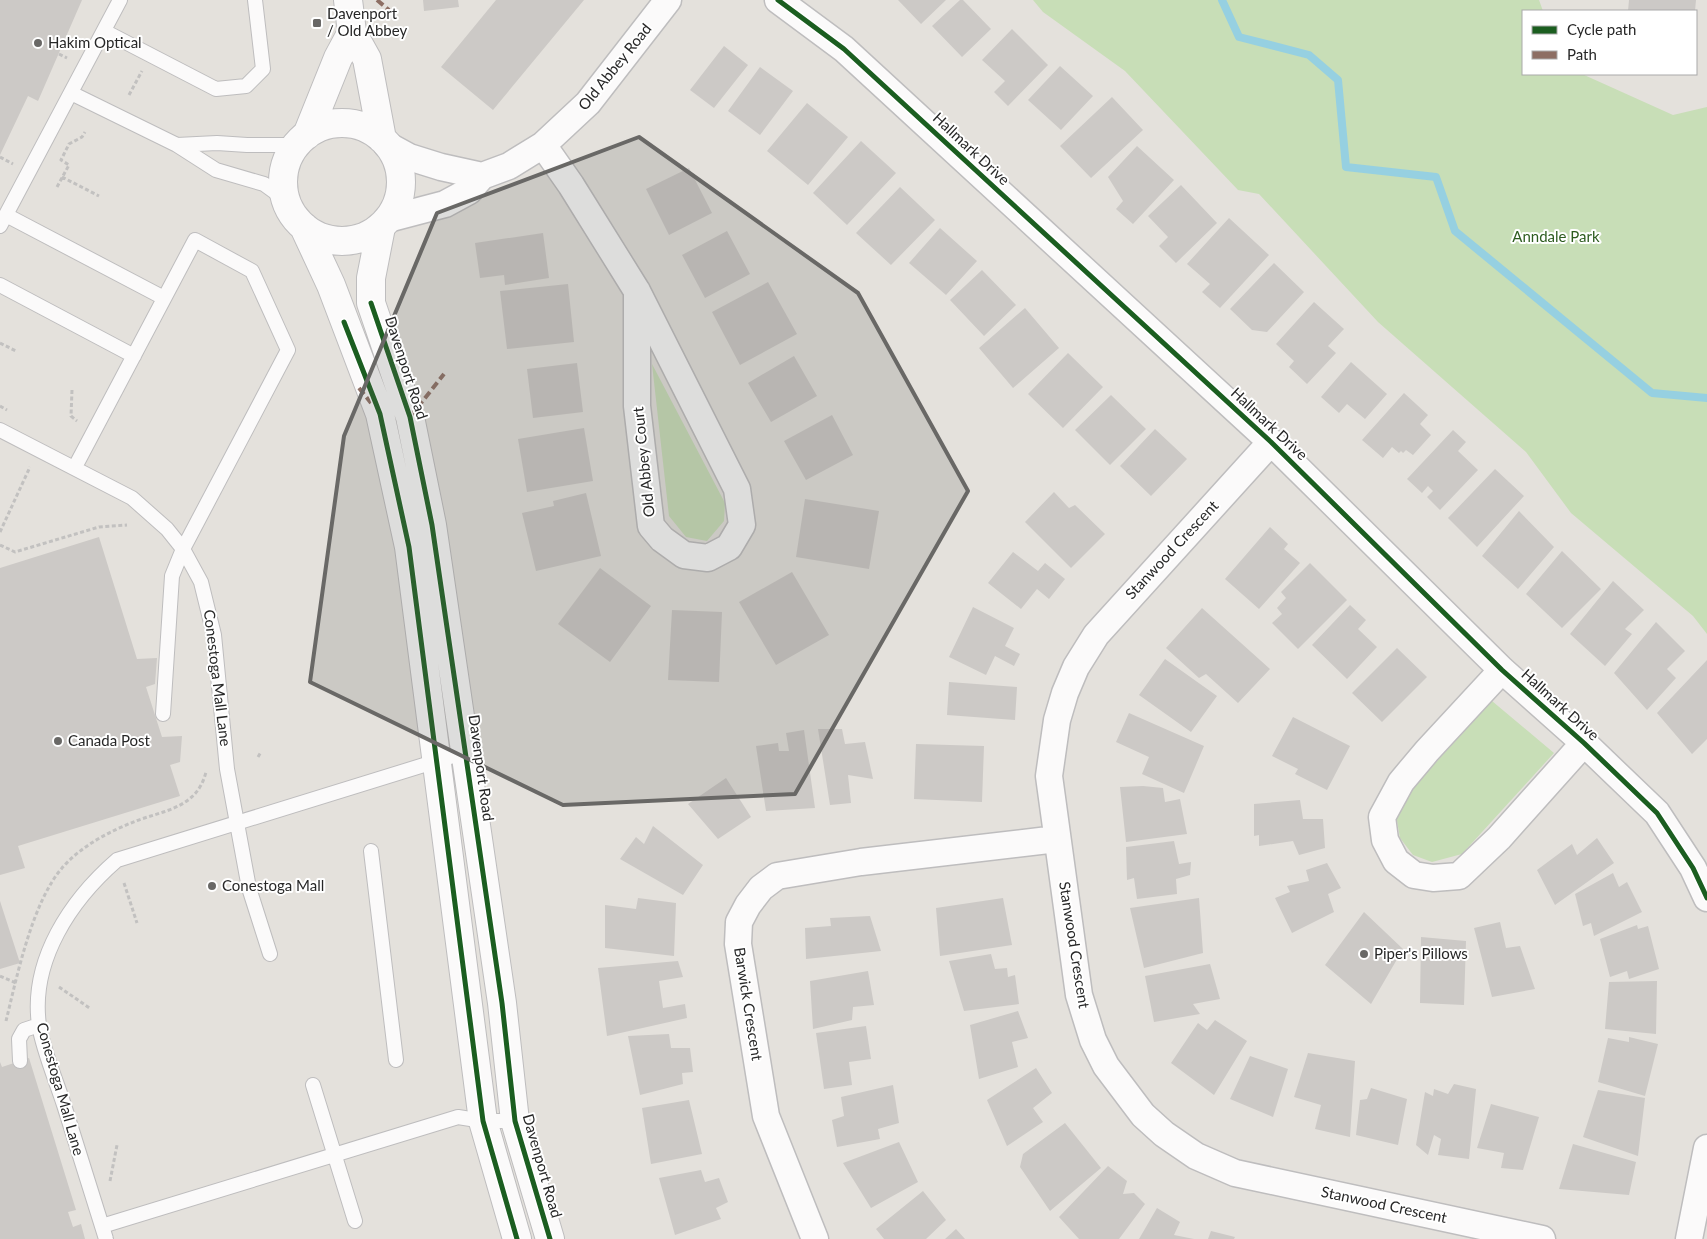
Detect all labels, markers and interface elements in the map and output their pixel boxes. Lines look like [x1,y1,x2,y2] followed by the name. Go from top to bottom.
[327,4,407,39] place label: Davenport / Old Abbey
[1522,10,1697,75] legend
[311,17,323,29] marker: Davenport / Old Abbey
[574,19,655,113] street label: Old Abbey Road
[1567,20,1636,38] text: Cycle path
[48,33,142,51] place label: Hakim Optical
[32,37,44,49] marker: Hakim Optical
[1567,45,1597,63] text: Path
[930,108,1014,188] street label: Hallmark Drive
[1512,227,1600,245] park label: Anndale Park
[382,314,432,421] street label: Davenport Road
[1228,383,1312,463] street label: Hallmark Drive
[628,406,658,518] street label: Old Abbey Court
[1121,496,1222,602] street label: Stanwood Crescent
[201,608,235,747] street label: Conestoga Mall Lane
[1518,665,1603,744] street label: Hallmark Drive
[466,714,498,822] street label: Davenport Road
[68,731,151,749] place label: Canada Post
[52,735,64,747] marker: Canada Post
[222,876,324,894] place label: Conestoga Mall
[206,880,218,892] marker: Conestoga Mall
[1056,880,1094,1010] street label: Stanwood Crescent
[1374,944,1468,962] place label: Piper's Pillows
[731,946,767,1062] street label: Barwick Crescent
[1358,948,1370,960] marker: Piper's Pillows
[33,1020,89,1157] street label: Conestoga Mall Lane
[520,1112,566,1220] street label: Davenport Road
[1320,1182,1449,1226] street label: Stanwood Crescent

